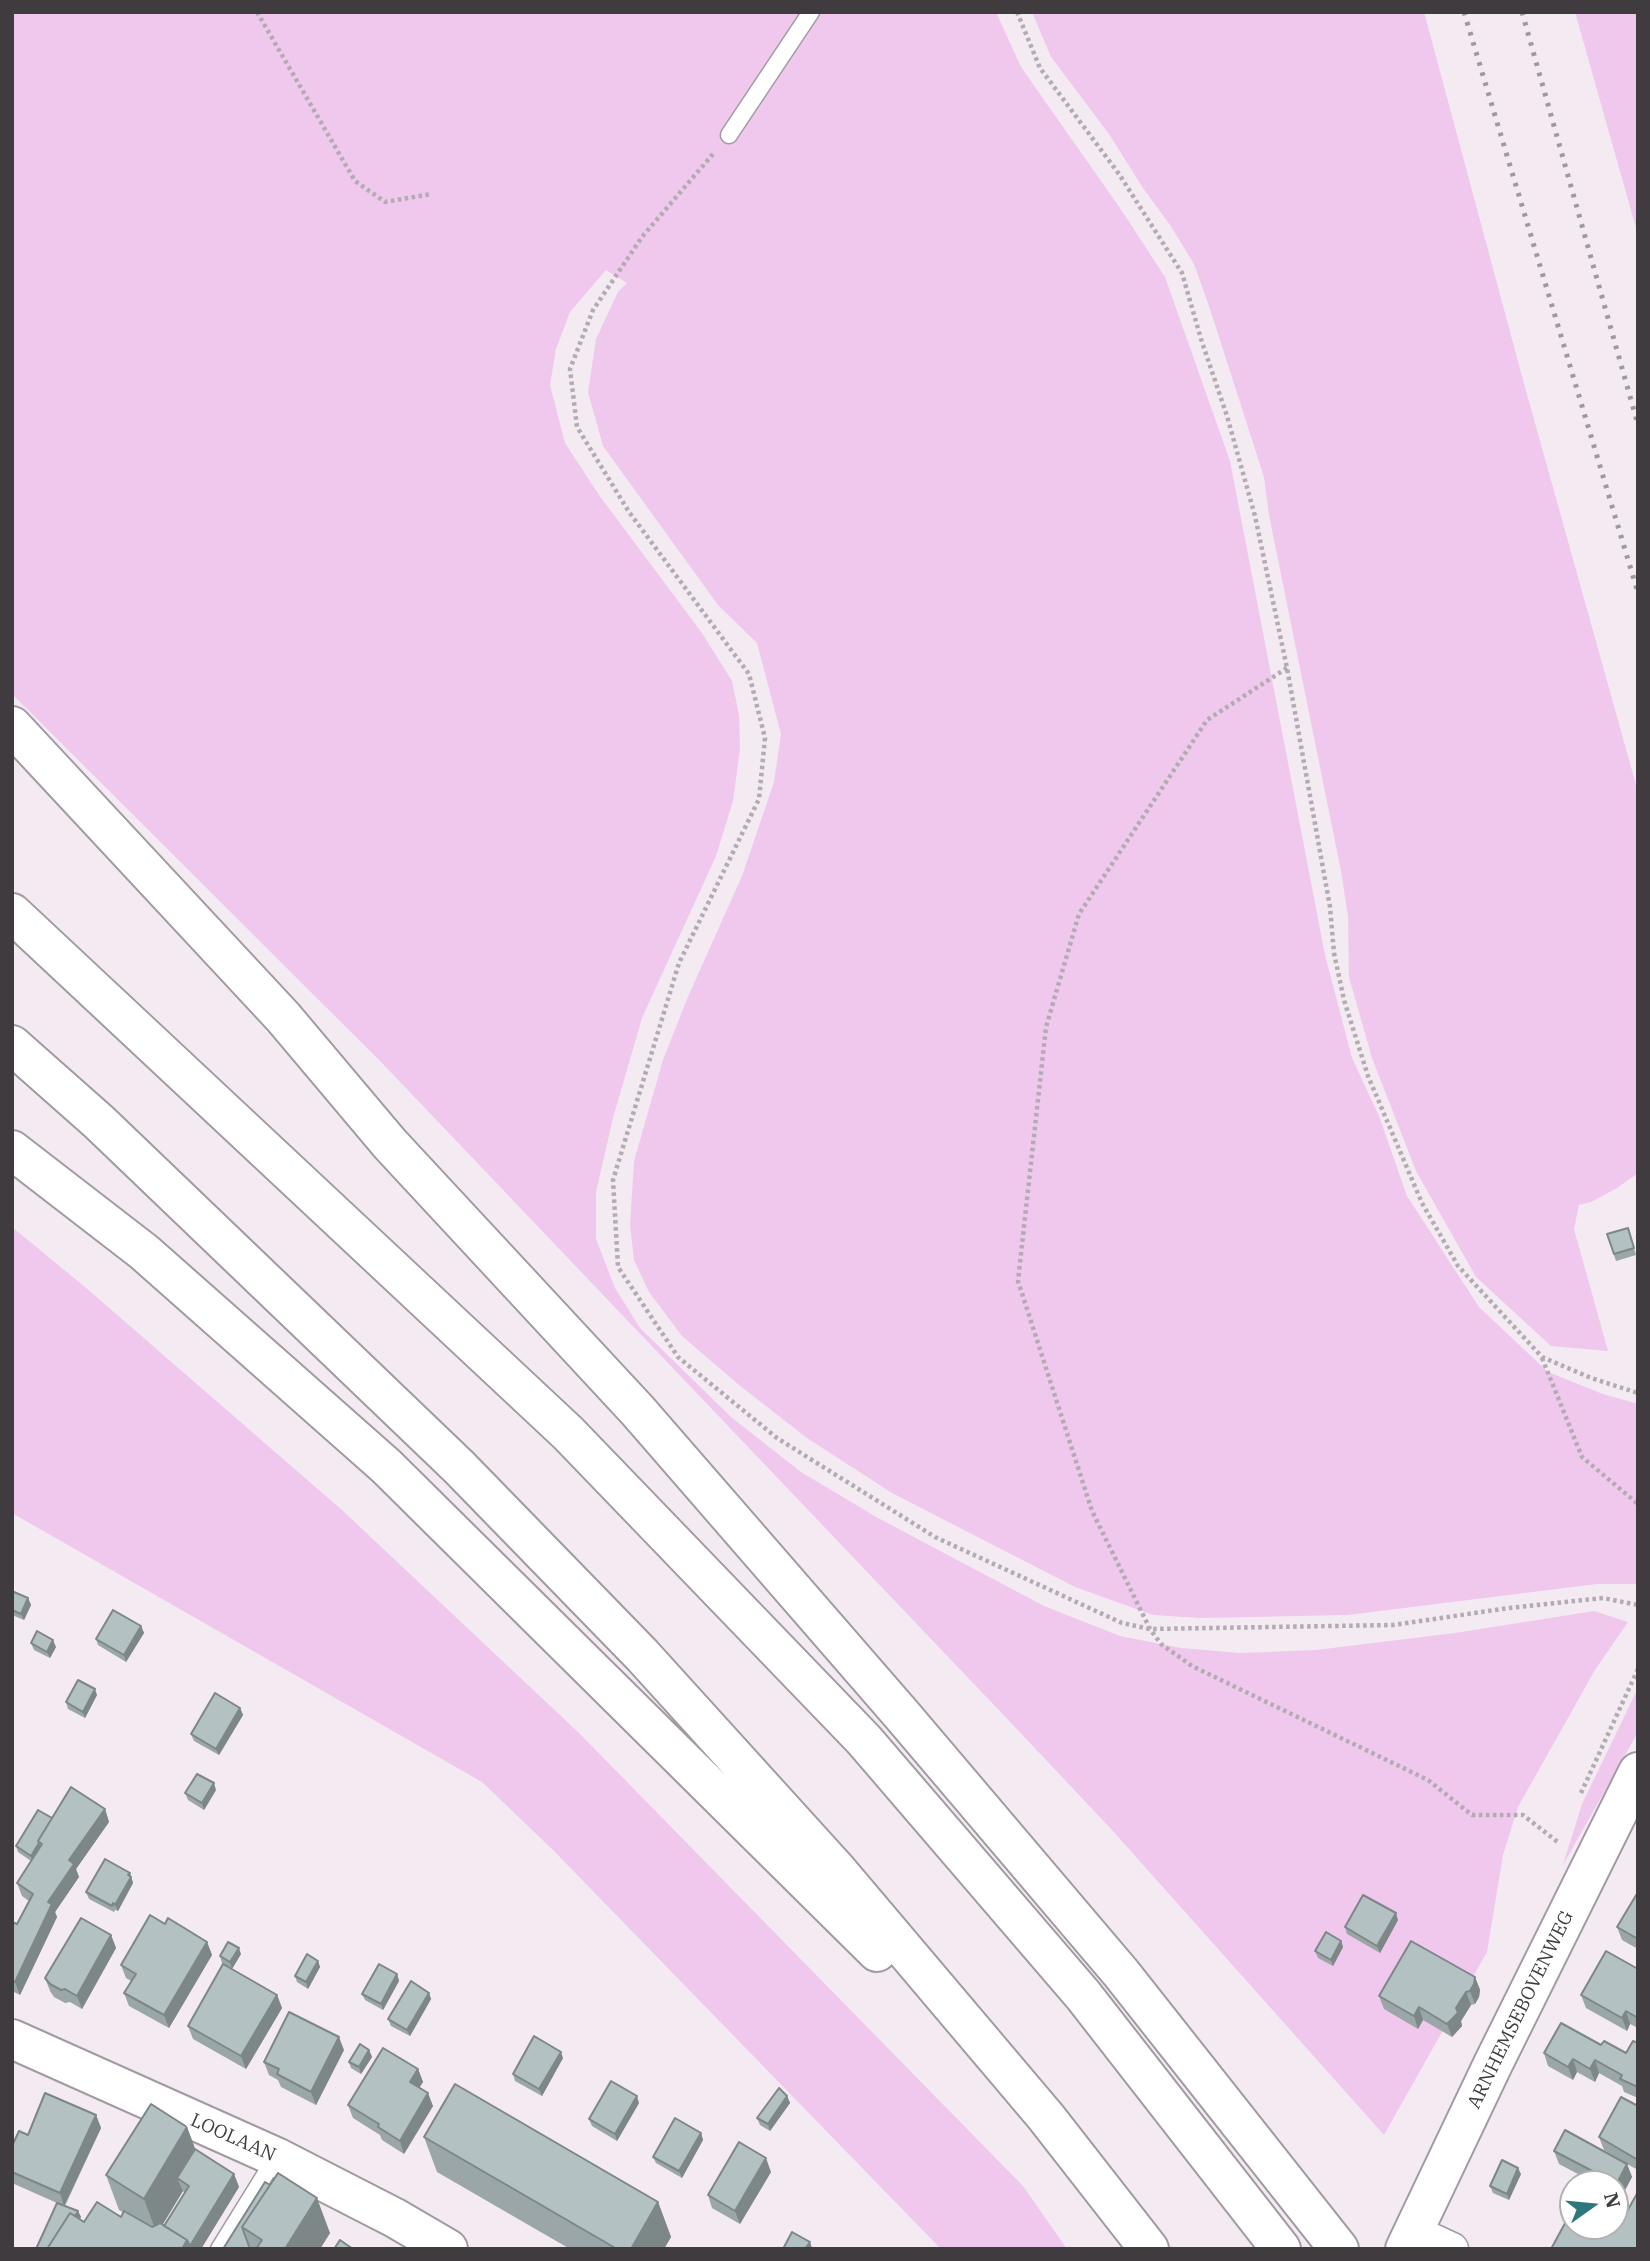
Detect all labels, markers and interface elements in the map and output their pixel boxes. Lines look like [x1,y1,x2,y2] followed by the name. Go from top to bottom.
[1463,1907,1579,2113] street label: ARNHEMSEBOVENWEG
[187,2109,279,2167] street label: LOOLAAN
[1559,2170,1629,2240] north arrow
[1599,2190,1626,2210] text: N

